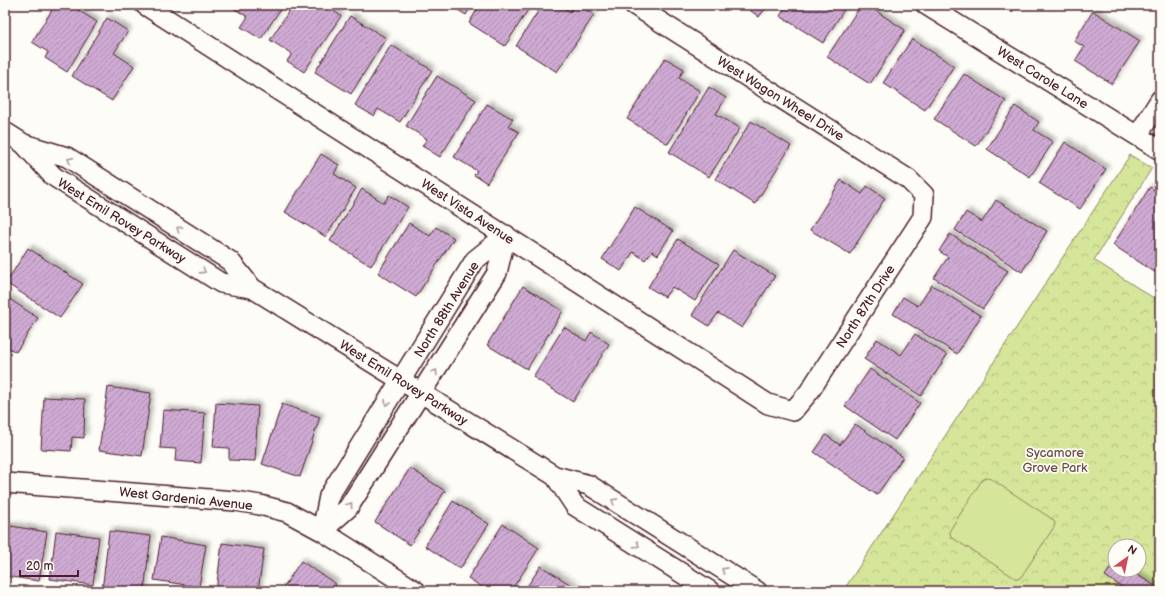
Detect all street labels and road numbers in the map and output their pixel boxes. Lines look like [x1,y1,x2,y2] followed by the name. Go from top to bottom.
[994,43,1091,113] street label: West Carole Lane
[714,53,847,145] street label: West Wagon Wheel Drive
[54,175,189,267] street label: West Emil Rovey Parkway
[418,176,517,248] street label: West Vista Avenue
[411,258,483,360] street label: North 88th Avenue
[833,262,899,351] street label: North 87th Drive
[336,337,471,429] street label: West Emil Rovey Parkway
[118,484,254,514] street label: West Gardenia Avenue

